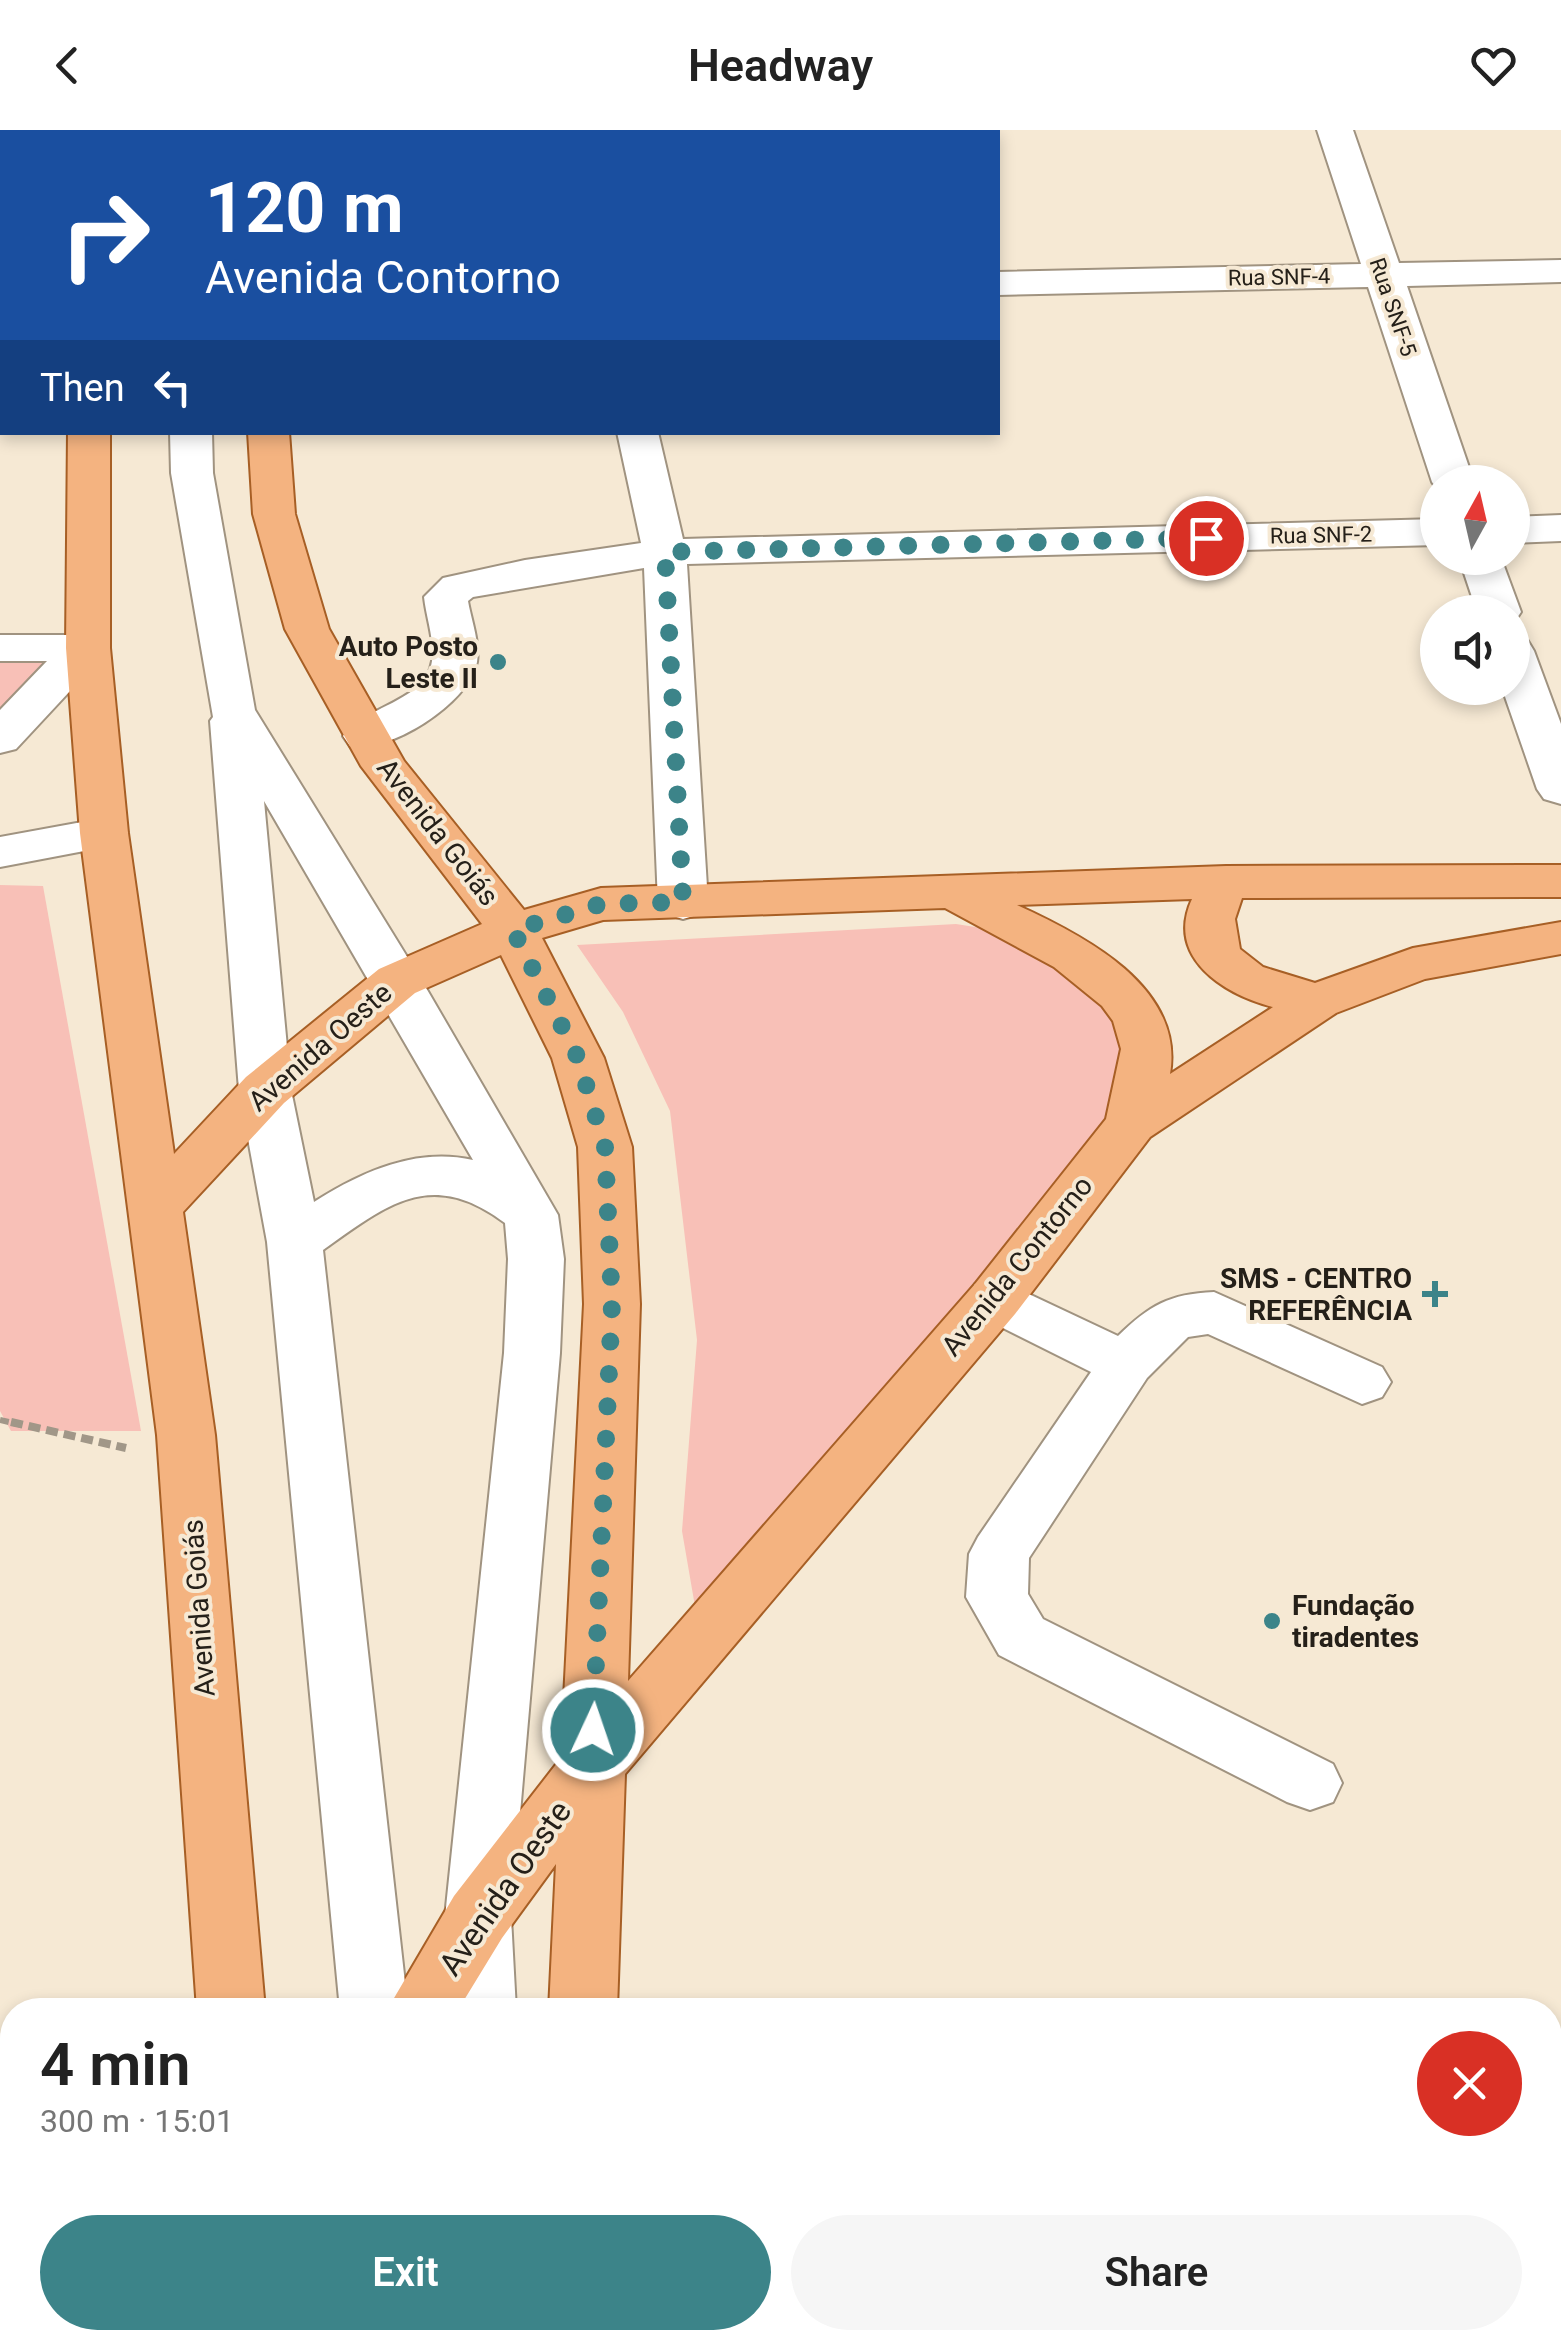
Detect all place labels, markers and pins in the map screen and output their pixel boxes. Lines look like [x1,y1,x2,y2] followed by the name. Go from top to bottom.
[1164,496,1249,581] pin
[339,630,478,695] place label: Auto Posto Leste II
[487,651,509,673] marker: Auto Posto Leste II
[1220,1262,1412,1327] place label: SMS - CENTRO REFERÊNCIA
[1422,1281,1448,1307] marker: SMS - CENTRO REFERÊNCIA
[1292,1589,1419,1654] place label: Fundação tiradentes
[1261,1610,1283,1632] marker: Fundação tiradentes

